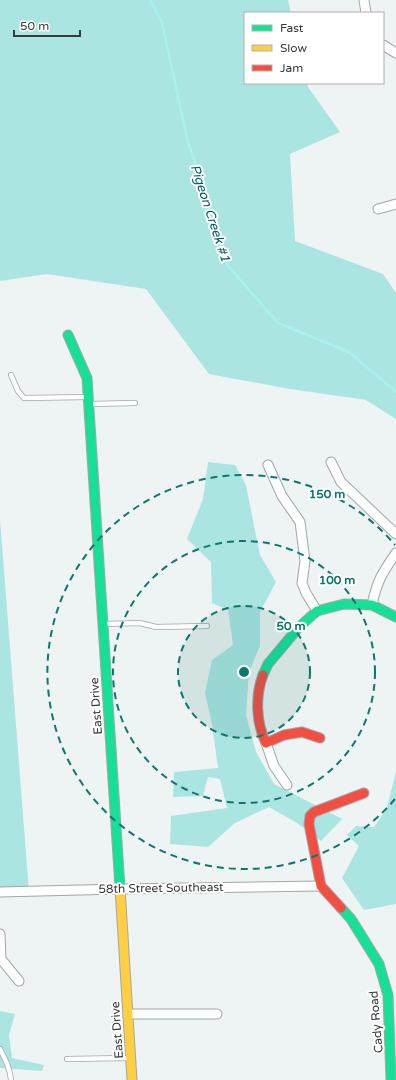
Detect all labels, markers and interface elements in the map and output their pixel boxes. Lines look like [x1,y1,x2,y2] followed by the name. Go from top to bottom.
[14,12,80,38] scale bar
[244,12,384,84] legend
[20,19,49,33] text: 50 m
[280,21,304,35] text: Fast
[280,41,307,55] text: Slow
[280,61,303,75] text: Jam
[187,162,233,264] water label: Pigeon Creek #1
[309,487,345,501] text: 150 m
[319,573,355,587] text: 100 m
[276,619,306,633] text: 50 m
[237,665,251,679] centre of rings
[87,677,105,735] street label: East Drive
[98,880,224,896] street label: 58th Street Southeast
[366,990,386,1054] street label: Cady Road
[108,1001,126,1059] street label: East Drive

